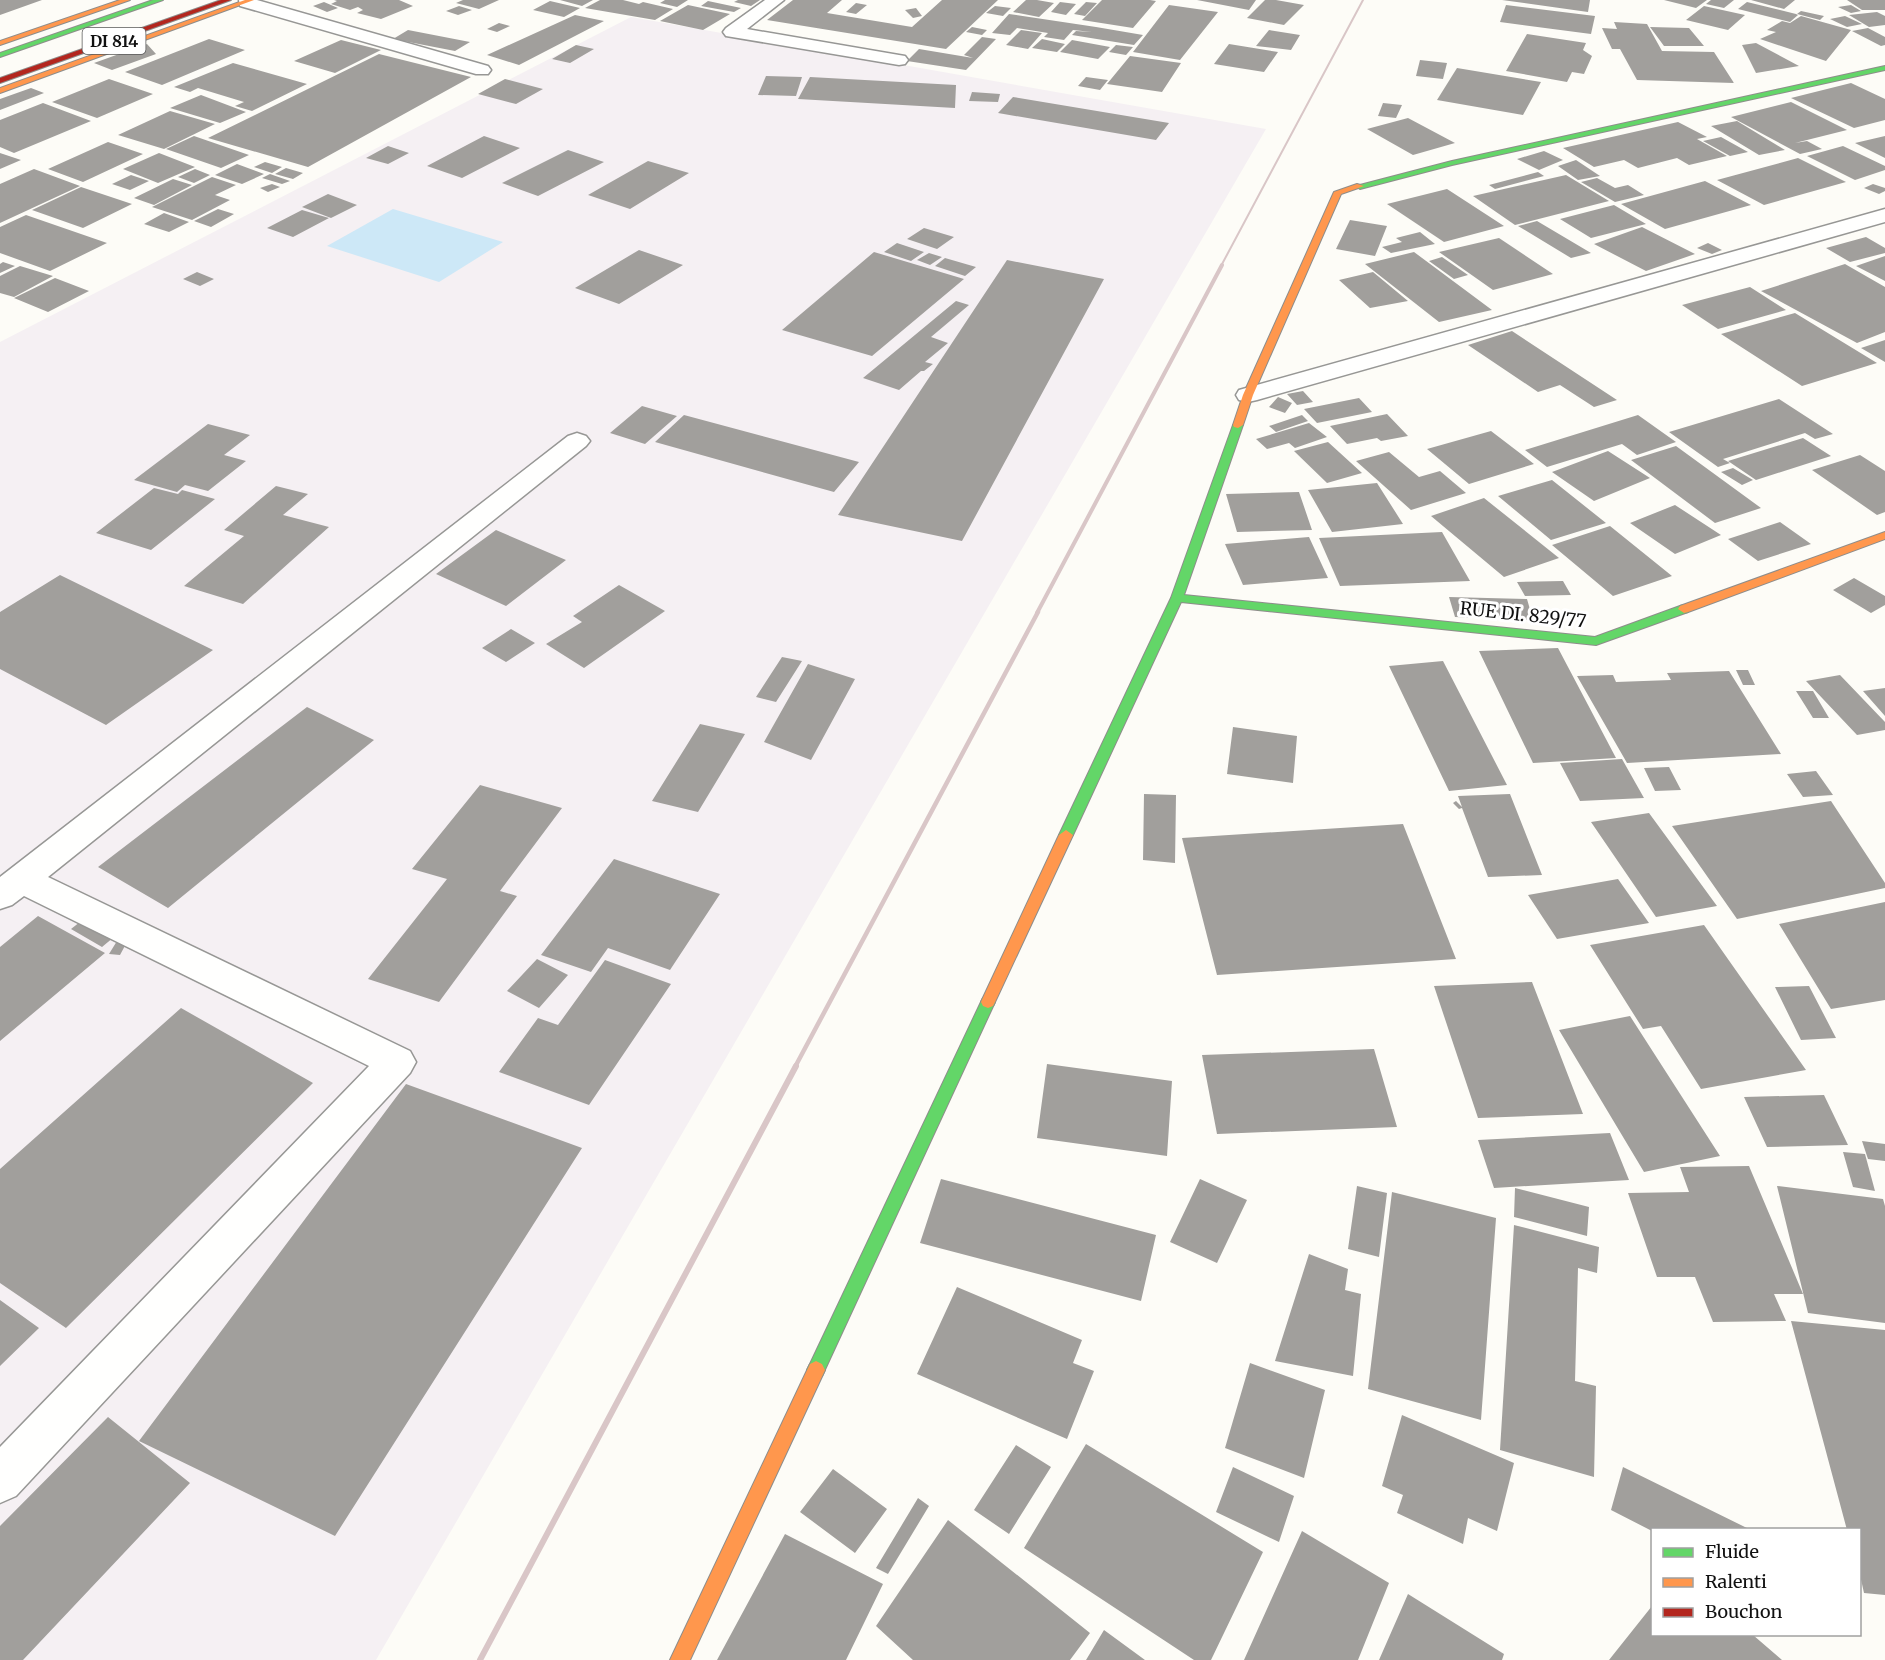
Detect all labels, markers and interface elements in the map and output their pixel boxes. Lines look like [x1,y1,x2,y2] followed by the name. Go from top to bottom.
[82,28,146,54] road number: DI 814
[1459,596,1587,633] street label: RUE DI. 829/77
[1651,1528,1861,1636] legend
[1705,1540,1759,1563] text: Fluide
[1705,1570,1767,1593] text: Ralenti
[1705,1600,1782,1623] text: Bouchon

